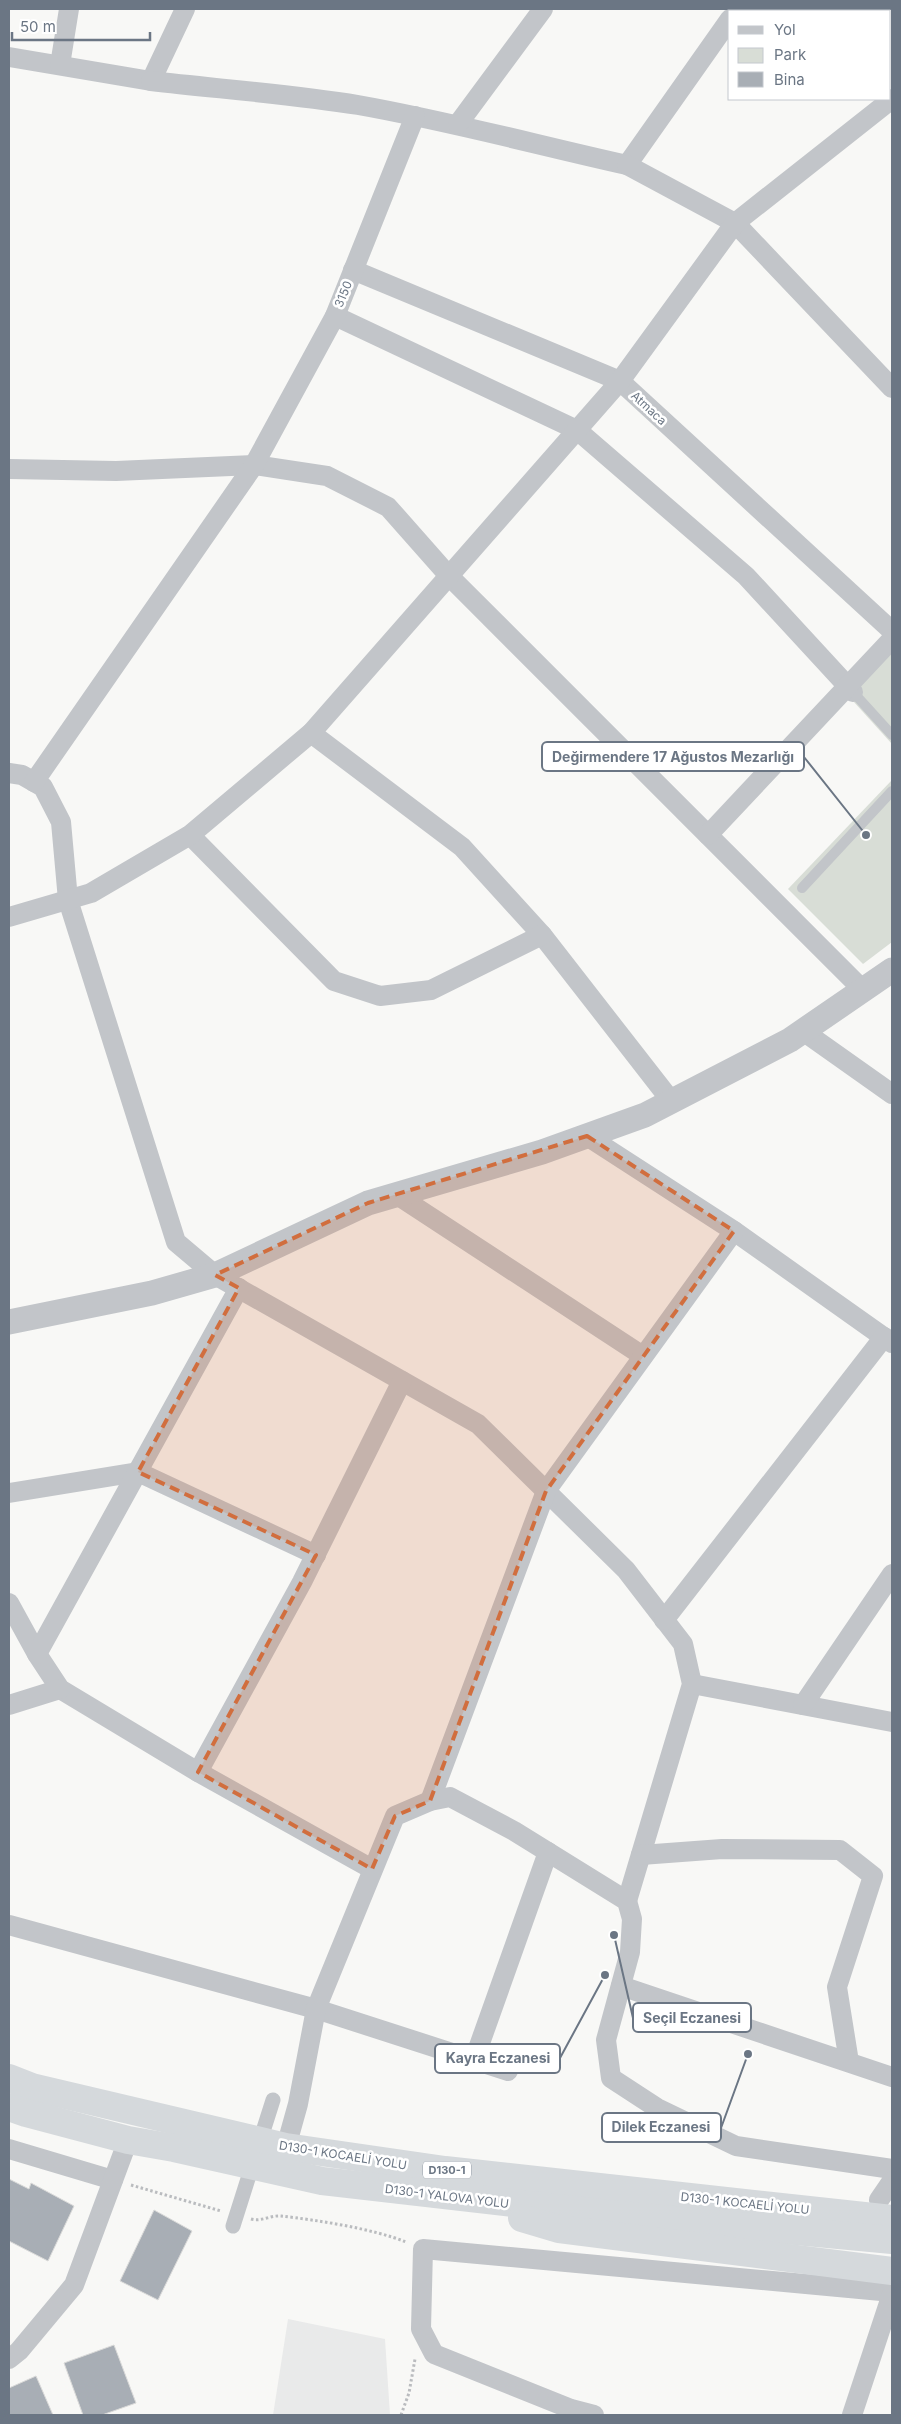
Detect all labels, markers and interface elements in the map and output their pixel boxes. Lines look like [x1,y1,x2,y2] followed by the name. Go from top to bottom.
[12,10,150,42] scale bar
[728,10,891,100] legend
[20,17,56,36] text: 50 m
[774,20,796,39] text: Yol
[774,45,807,64] text: Park
[774,70,805,89] text: Bina
[331,279,355,309] street label: 3150
[628,388,670,428] street label: Atmaca
[542,742,804,771] callout: Değirmendere 17 Ağustos Mezarlığı
[552,748,794,765] text: Değirmendere 17 Ağustos Mezarlığı
[633,2003,751,2032] callout: Seçil Eczanesi
[643,2009,741,2026] text: Seçil Eczanesi
[435,2044,560,2073] callout: Kayra Eczanesi
[446,2049,551,2066] text: Kayra Eczanesi
[602,2113,721,2142] callout: Dilek Eczanesi
[612,2118,711,2135] text: Dilek Eczanesi
[278,2137,408,2173] street label: D130-1 KOCAELİ YOLU
[423,2162,471,2178] road number: D130-1
[384,2181,510,2211] street label: D130-1 YALOVA YOLU
[680,2189,810,2217] street label: D130-1 KOCAELİ YOLU

